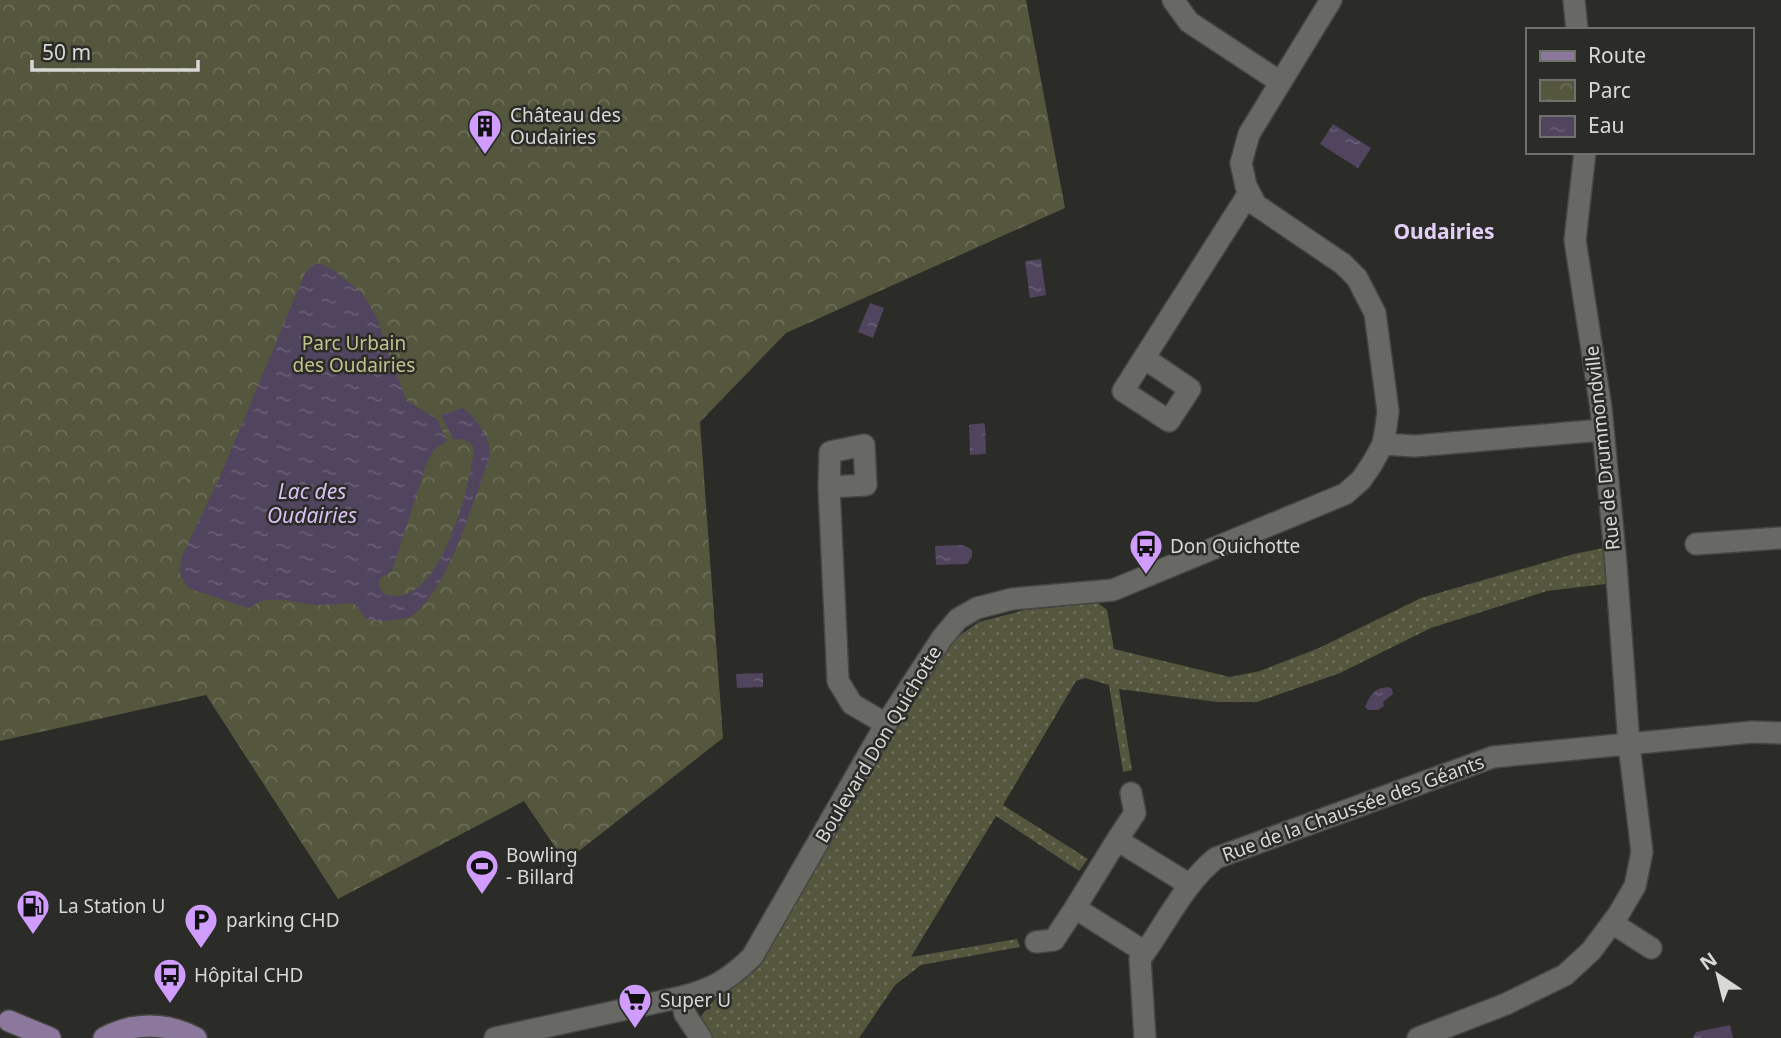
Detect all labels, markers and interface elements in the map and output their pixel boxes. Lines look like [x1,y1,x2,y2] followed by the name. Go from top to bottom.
[32,28,198,72] scale bar
[1526,28,1753,154] legend
[42,38,91,66] text: 50 m
[1588,41,1646,69] text: Route
[1588,76,1631,104] text: Parc
[510,102,621,150] place label: Château des Oudairies
[466,107,504,156] building icon: Château des Oudairies
[1588,111,1624,139] text: Eau
[1393,217,1495,245] district label: Oudairies
[293,330,415,378] park label: Parc Urbain des Oudairies
[1578,344,1626,552] street label: Rue de Drummondville
[267,477,357,529] water label: Lac des Oudairies
[1127,527,1165,576] bus stop icon: Don Quichotte
[1170,533,1300,559] place label: Don Quichotte
[809,641,947,847] street label: Boulevard Don Quichotte
[1218,748,1488,868] street label: Rue de la Chaussée des Géants
[506,842,578,890] place label: Bowling - Billard
[463,847,501,896] sports icon: Bowling - Billard
[14,887,52,936] fuel station icon: La Station U
[58,893,165,919] place label: La Station U
[182,901,220,950] parking icon: parking CHD
[226,907,340,933] place label: parking CHD
[1683,940,1753,1010] north arrow
[1694,946,1722,976] text: N
[151,956,189,1005] bus stop icon: Hôpital CHD
[194,962,303,988] place label: Hôpital CHD
[616,981,654,1030] supermarket icon: Super U
[660,987,731,1013] place label: Super U

